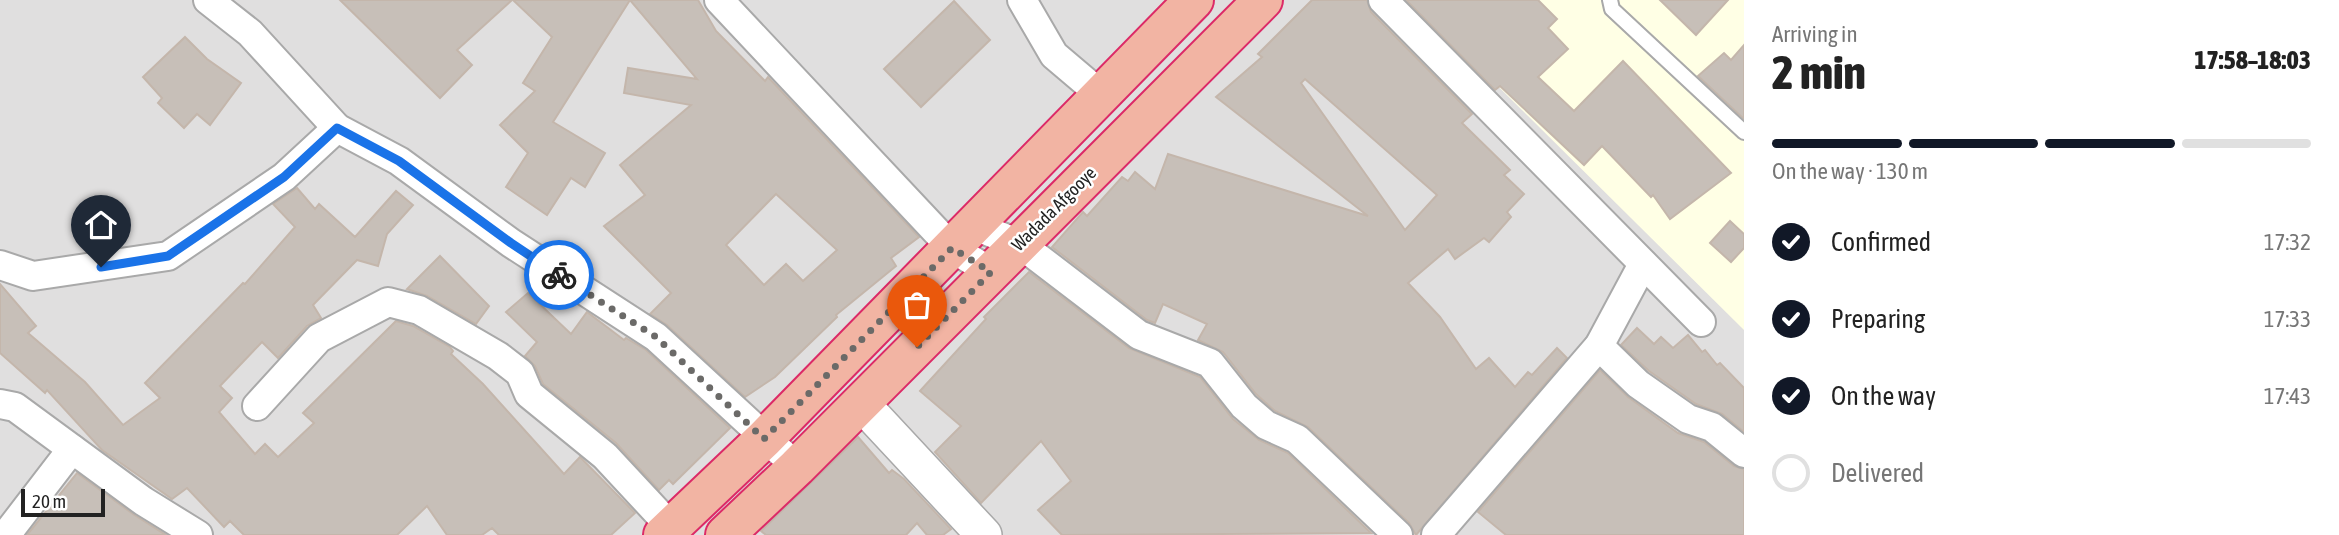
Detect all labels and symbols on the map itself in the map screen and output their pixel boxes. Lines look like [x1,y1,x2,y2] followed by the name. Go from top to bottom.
[1007,162,1100,255] street label: Wadada Afgooye
[71,195,131,267] pin
[524,240,594,310] courier
[887,275,947,347] pin
[21,486,105,518] scale bar

